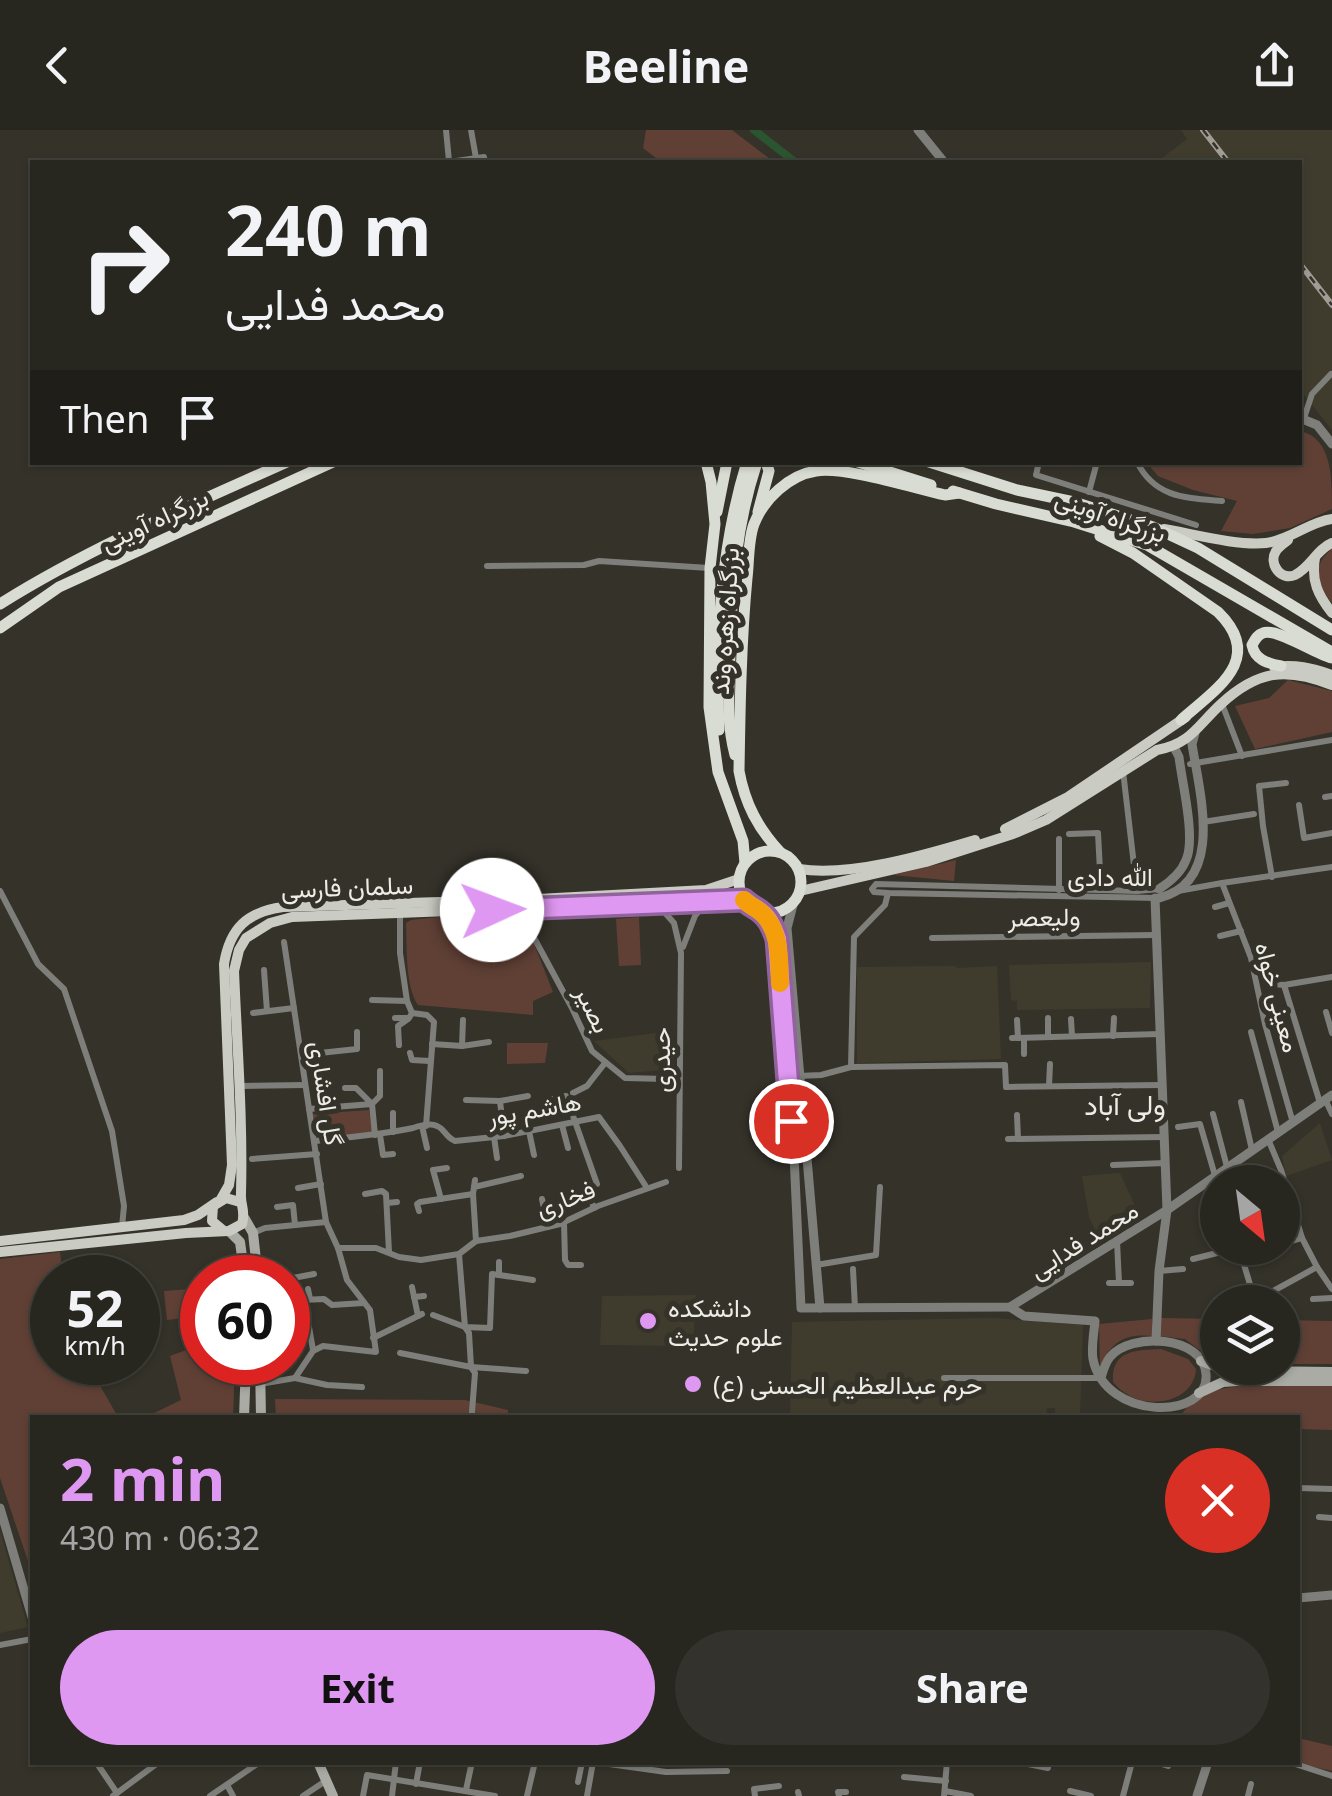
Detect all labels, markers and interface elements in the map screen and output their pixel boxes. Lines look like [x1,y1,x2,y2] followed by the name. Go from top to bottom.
[583,35,749,96] text: Beeline
[30,38,85,93] icon: back
[1247,38,1302,93] icon: share
[225,181,432,277] text: 240 m
[60,200,190,330] icon: right
[225,272,445,333] text: محمد فدایی
[170,390,225,445] icon: arrive
[60,392,150,444] text: Then
[95,479,213,559] street label: بزرگراه آوینی
[1051,480,1171,550] street label: بزرگراه آوینی
[702,546,746,696] street label: بزرگراه زهره وند
[440,858,544,962] position arrow
[1067,859,1153,893] street label: الله دادی
[280,867,414,905] street label: سلمان فارسی
[1006,898,1081,934] street label: ولیعصر
[1248,938,1310,1056] street label: معینی خواه
[568,979,620,1038] street label: بصیر
[643,1027,677,1093] street label: حیدری
[302,1038,352,1148] street label: گل افشاری
[749,1079,834,1164] pin
[483,1083,584,1134] street label: هاشم پور
[1084,1085,1166,1123] district label: ولی آباد
[764,1094,819,1149] icon: arrive
[1200,1165,1300,1265] north arrow
[1200,1165,1300,1385] map controls
[530,1171,600,1225] street label: فخاری
[1022,1192,1144,1286] street label: محمد فدایی
[180,1255,310,1385] speed limit sign: 60
[66,1274,124,1342] text: 52
[1200,1285,1300,1385] button: layers
[668,1290,783,1354] place label: دانشکده علوم حدیث
[637,1310,659,1332] marker: دانشکده علوم حدیث
[64,1328,126,1362] text: km/h
[713,1367,982,1402] place label: حرم عبدالعظیم الحسنی (ع)
[682,1373,704,1395] marker: حرم عبدالعظیم الحسنی (ع)
[60,1437,225,1519] text: 2 min
[1165,1448,1270,1553] button: close
[60,1516,260,1559] text: 430 m · 06:32
[60,1630,655,1745] button: Exit
[675,1630,1270,1745] button: Share

